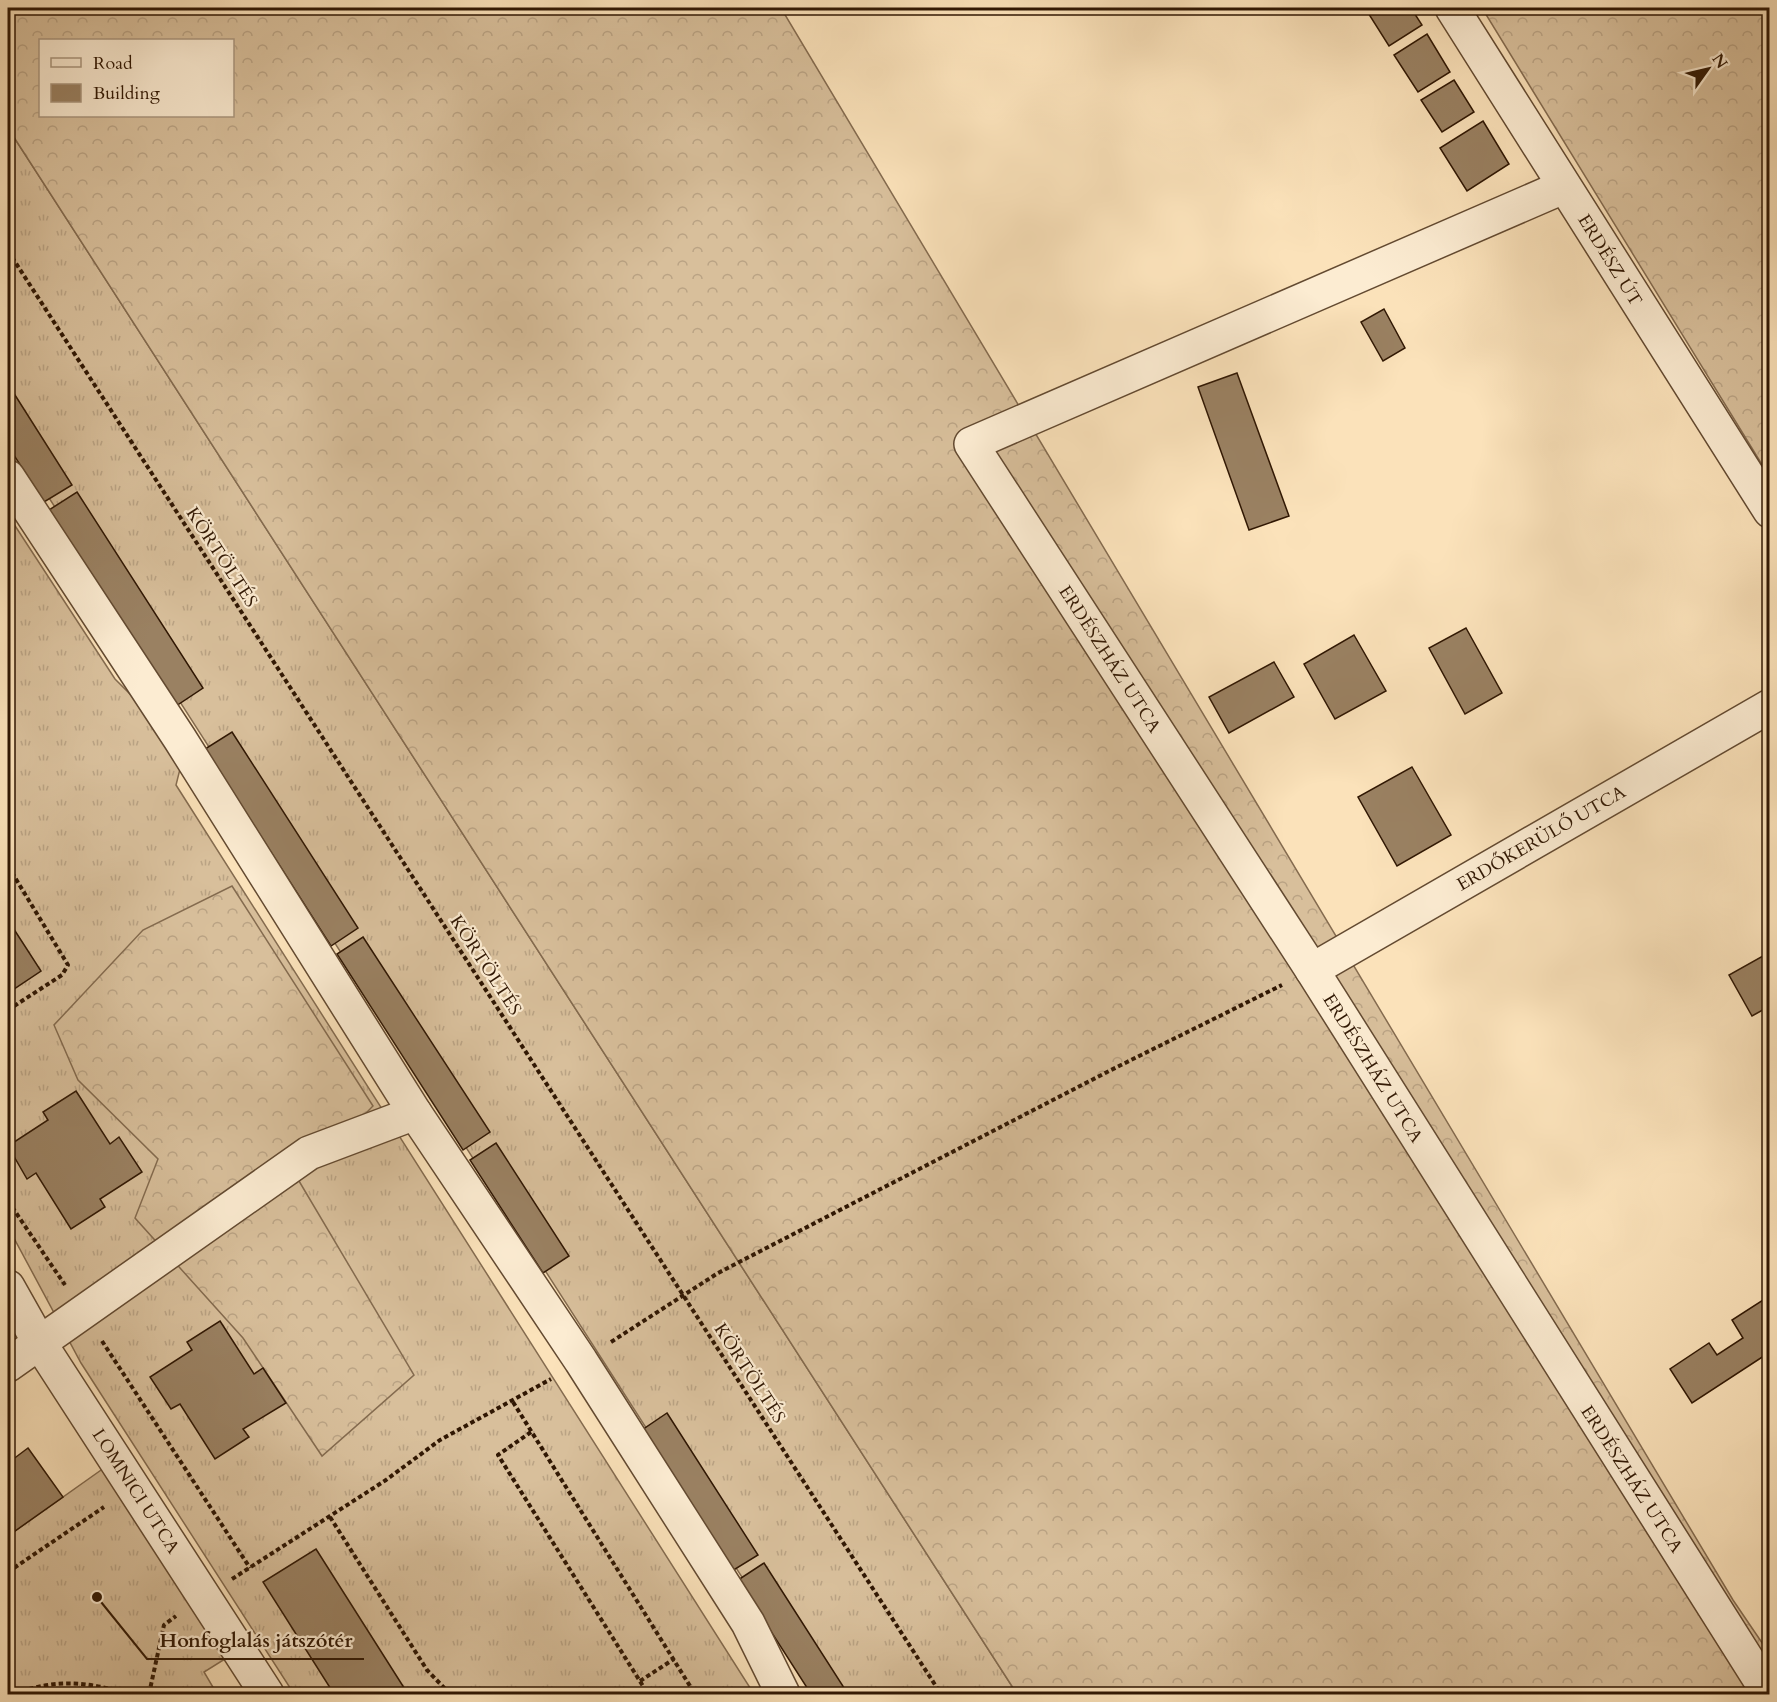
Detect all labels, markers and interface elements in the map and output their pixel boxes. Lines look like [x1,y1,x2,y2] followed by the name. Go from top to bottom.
[39,39,234,117] legend
[1678,39,1738,99] north arrow
[1707,49,1733,73] text: N
[93,51,133,76] text: Road
[93,81,161,106] text: Building
[1571,210,1648,311] street label: ERDÉSZ ÚT
[180,502,263,612] street label: KÖRTÖLTÉS
[1052,581,1167,738] street label: ERDÉSZHÁZ UTCA
[1452,780,1630,897] street label: ERDŐKERÜLŐ UTCA
[444,910,527,1020] street label: KÖRTÖLTÉS
[1317,989,1429,1148] street label: ERDÉSZHÁZ UTCA
[708,1318,791,1428] street label: KÖRTÖLTÉS
[1574,1401,1689,1558] street label: ERDÉSZHÁZ UTCA
[86,1424,185,1559] street label: LOMNICI UTCA
[147,1621,364,1659] callout: Honfoglalás játszótér
[160,1627,353,1654] text: Honfoglalás játszótér

